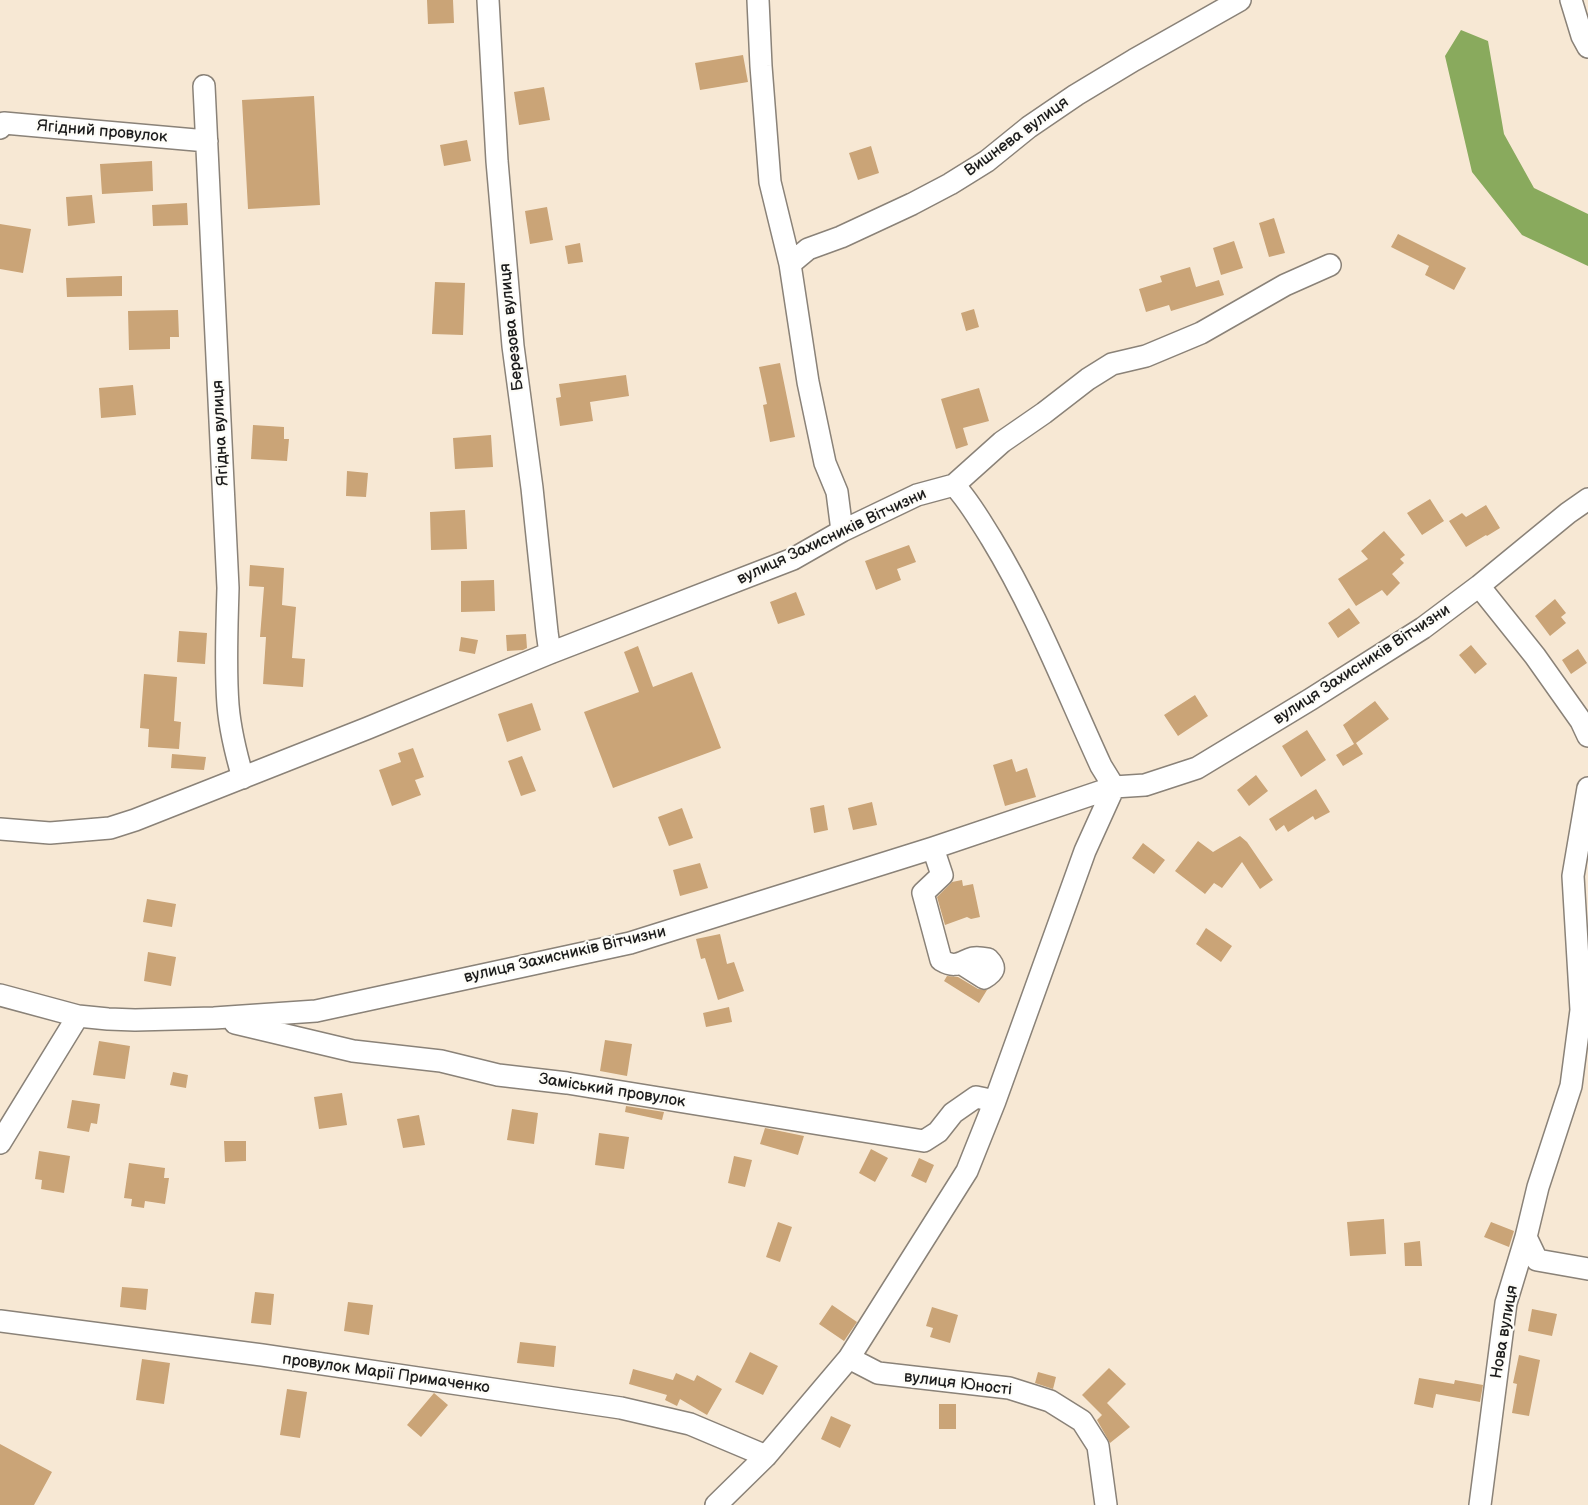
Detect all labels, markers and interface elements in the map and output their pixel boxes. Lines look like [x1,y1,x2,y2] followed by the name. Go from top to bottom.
[961,93,1073,181] street label: Вишнева вулиця
[36,117,168,147] street label: Ягідний провулок
[496,262,528,392] street label: Березова вулиця
[209,380,233,486] street label: Ягідна вулиця
[734,485,930,589] street label: вулиця Захисників Вітчизни
[1270,601,1454,729] street label: вулиця Захисників Вітчизни
[462,922,668,988] street label: вулиця Захисників Вітчизни
[537,1070,687,1112] street label: Заміський провулок
[1487,1284,1523,1380] street label: Нова вулиця
[281,1350,491,1398] street label: провулок Марії Примаченко
[903,1368,1013,1400] street label: вулиця Юності

